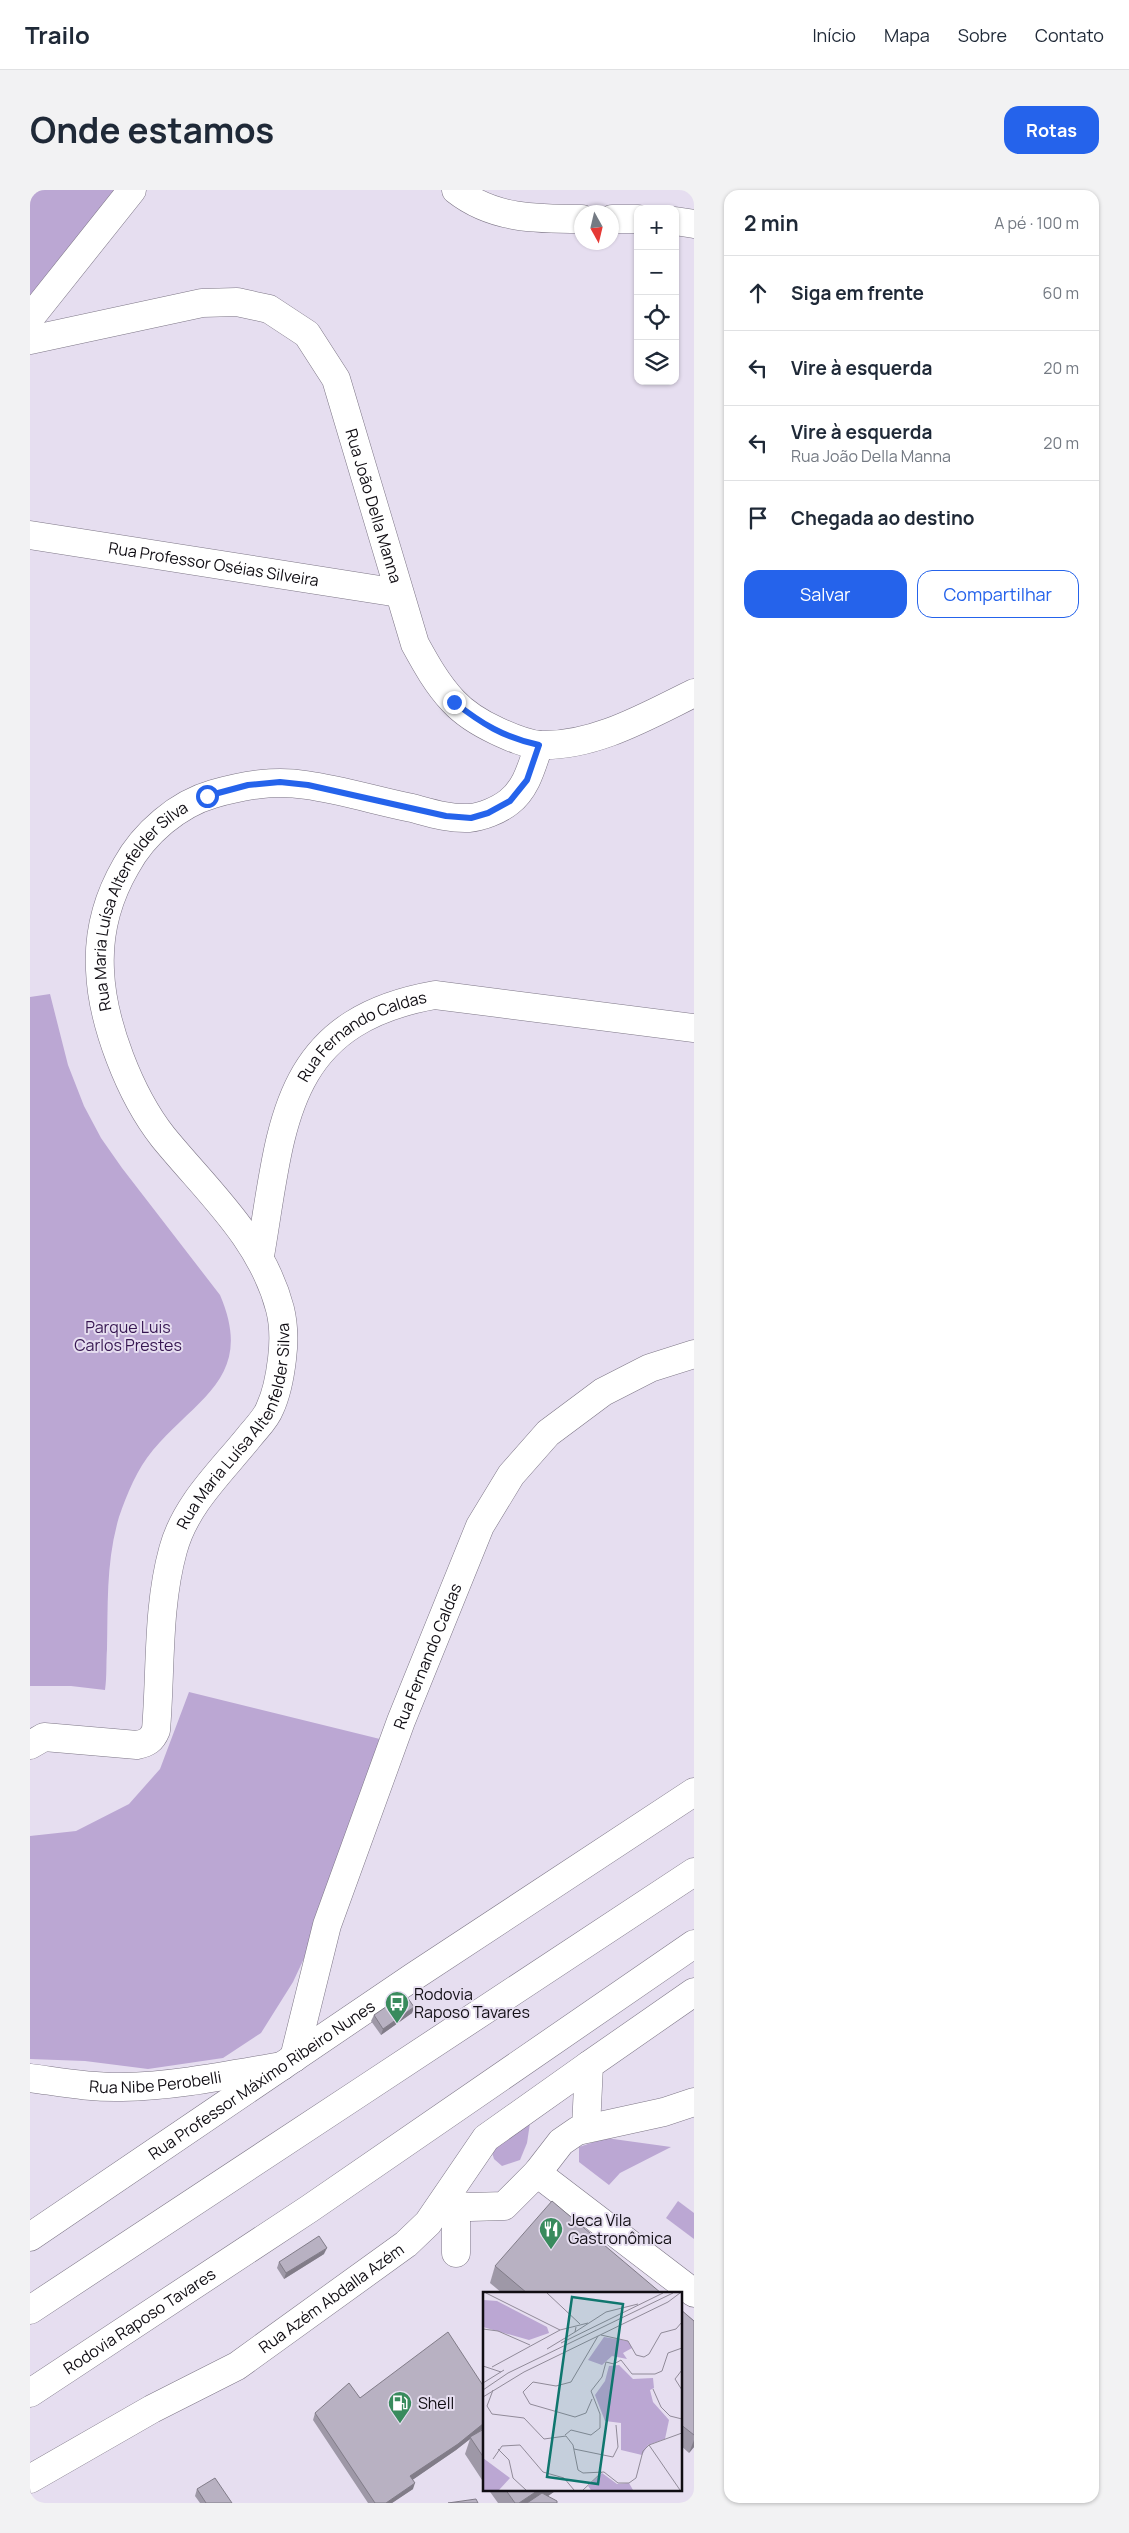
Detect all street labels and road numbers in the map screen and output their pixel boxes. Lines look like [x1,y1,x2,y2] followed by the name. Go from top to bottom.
[340,426,407,586] street label: Rua João Della Manna
[107,537,320,591] street label: Rua Professor Oséias Silveira
[89,796,192,1013] street label: Rua Maria Luísa Altenfelder Silva
[292,986,428,1086] street label: Rua Fernando Caldas
[171,1322,294,1533] street label: Rua Maria Luísa Altenfelder Silva
[388,1580,467,1732] street label: Rua Fernando Caldas
[144,1995,379,2165] street label: Rua Professor Máximo Ribeiro Nunes
[88,2066,223,2098] street label: Rua Nibe Perobelli
[254,2238,408,2358] street label: Rua Azém Abdalla Azém
[59,2263,220,2379] street label: Rodovia Raposo Tavares

